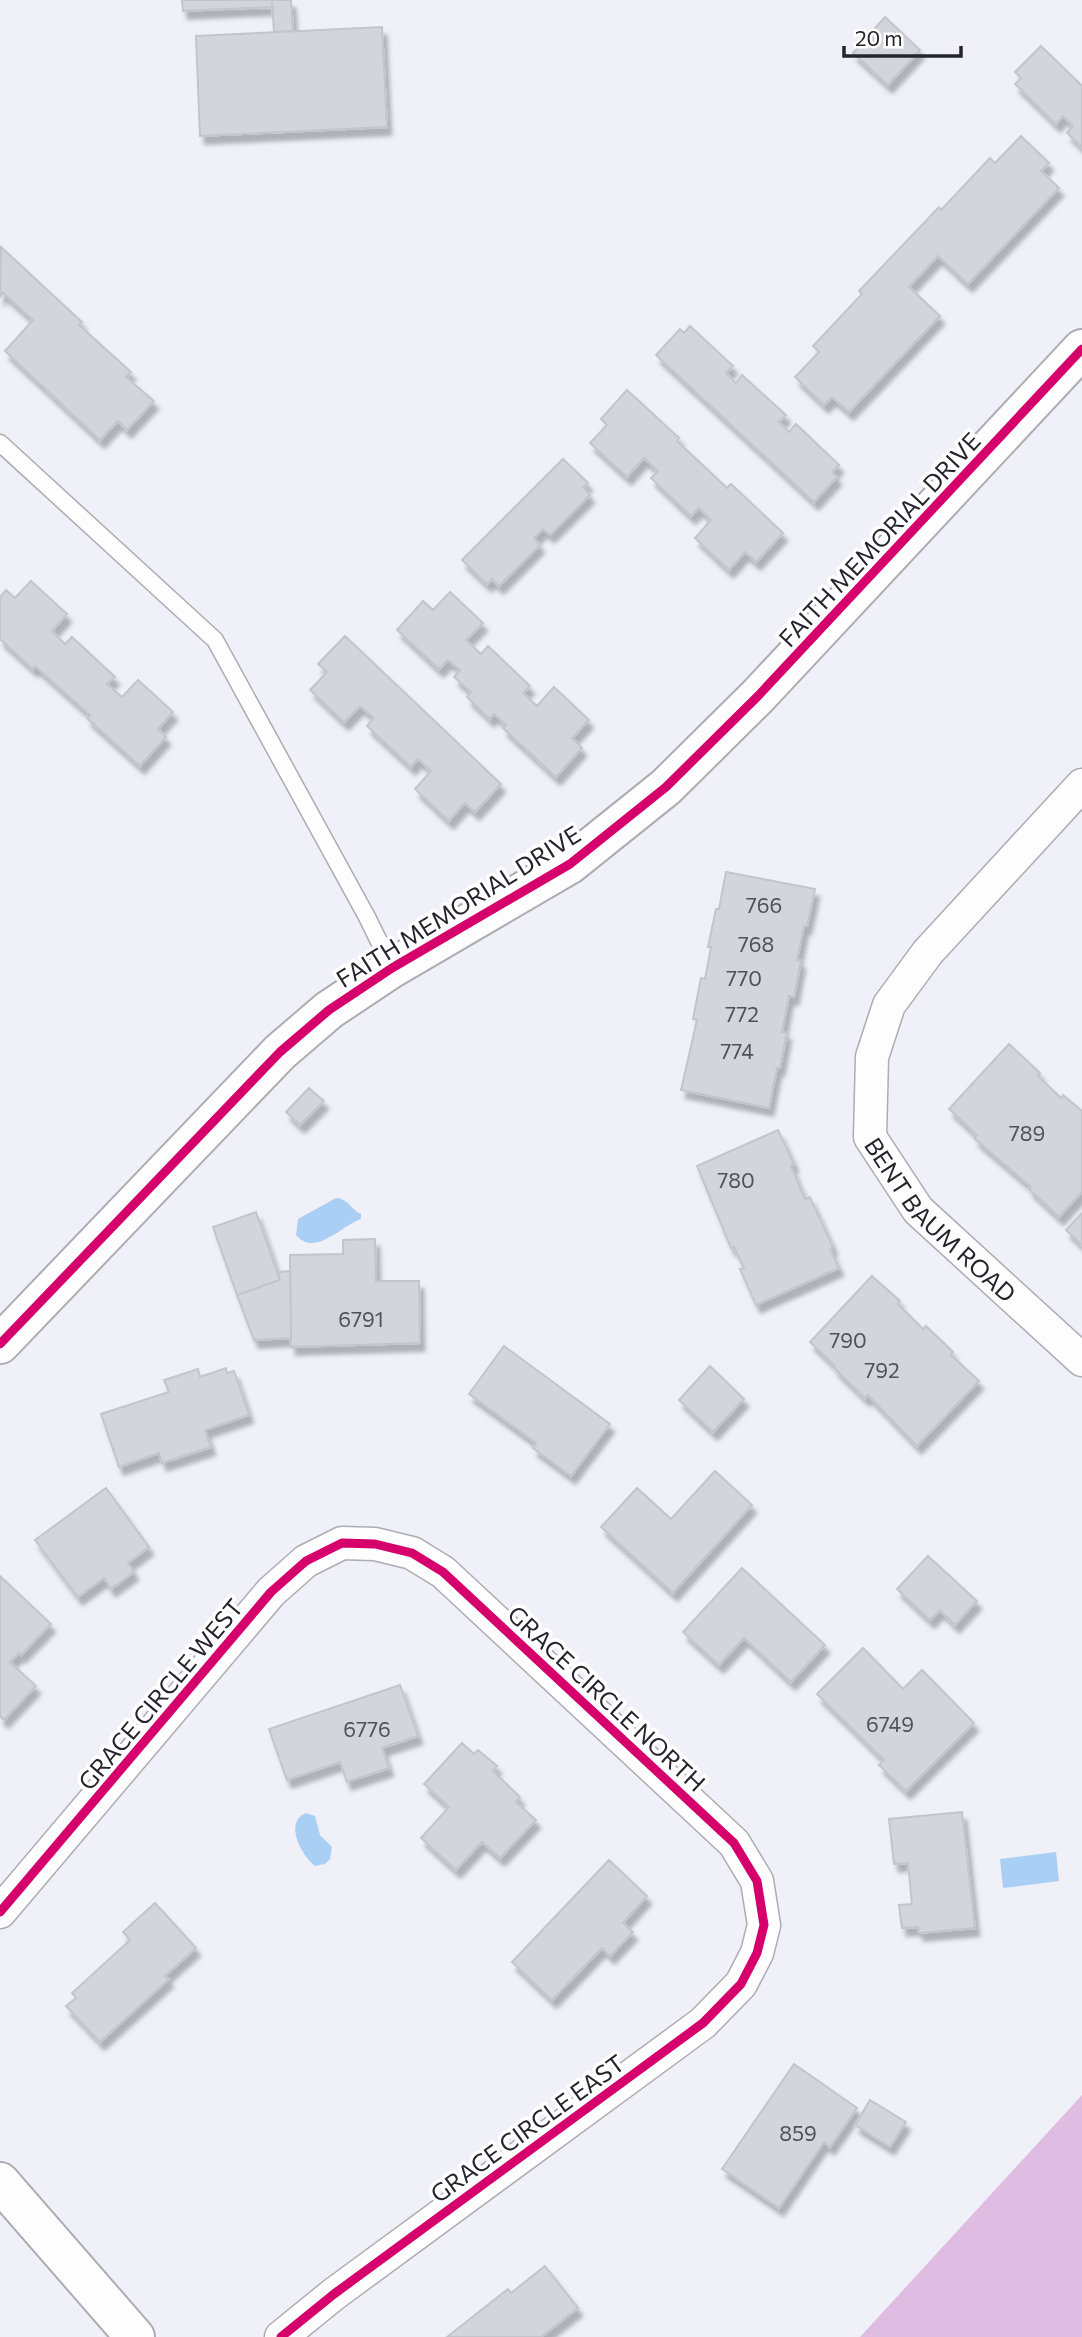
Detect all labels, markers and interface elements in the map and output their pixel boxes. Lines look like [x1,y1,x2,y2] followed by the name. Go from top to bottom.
[844,14,961,58] scale bar
[855,25,903,50] text: 20 m
[772,426,986,652] street label: FAITH MEMORIAL DRIVE
[331,819,585,993] street label: FAITH MEMORIAL DRIVE
[746,892,782,917] house number: 766
[738,931,774,956] house number: 768
[726,965,762,990] house number: 770
[725,1001,759,1026] house number: 772
[720,1038,754,1063] house number: 774
[1009,1120,1045,1145] house number: 789
[859,1131,1023,1307] street label: BENT BAUM ROAD
[717,1167,755,1192] house number: 780
[338,1306,384,1331] house number: 6791
[829,1327,867,1352] house number: 790
[864,1357,900,1382] house number: 792
[72,1593,248,1795] street label: GRACE CIRCLE WEST
[502,1599,712,1797] street label: GRACE CIRCLE NORTH
[866,1711,914,1736] house number: 6749
[343,1716,391,1741] house number: 6776
[424,2048,630,2208] street label: GRACE CIRCLE EAST
[779,2120,817,2145] house number: 859

